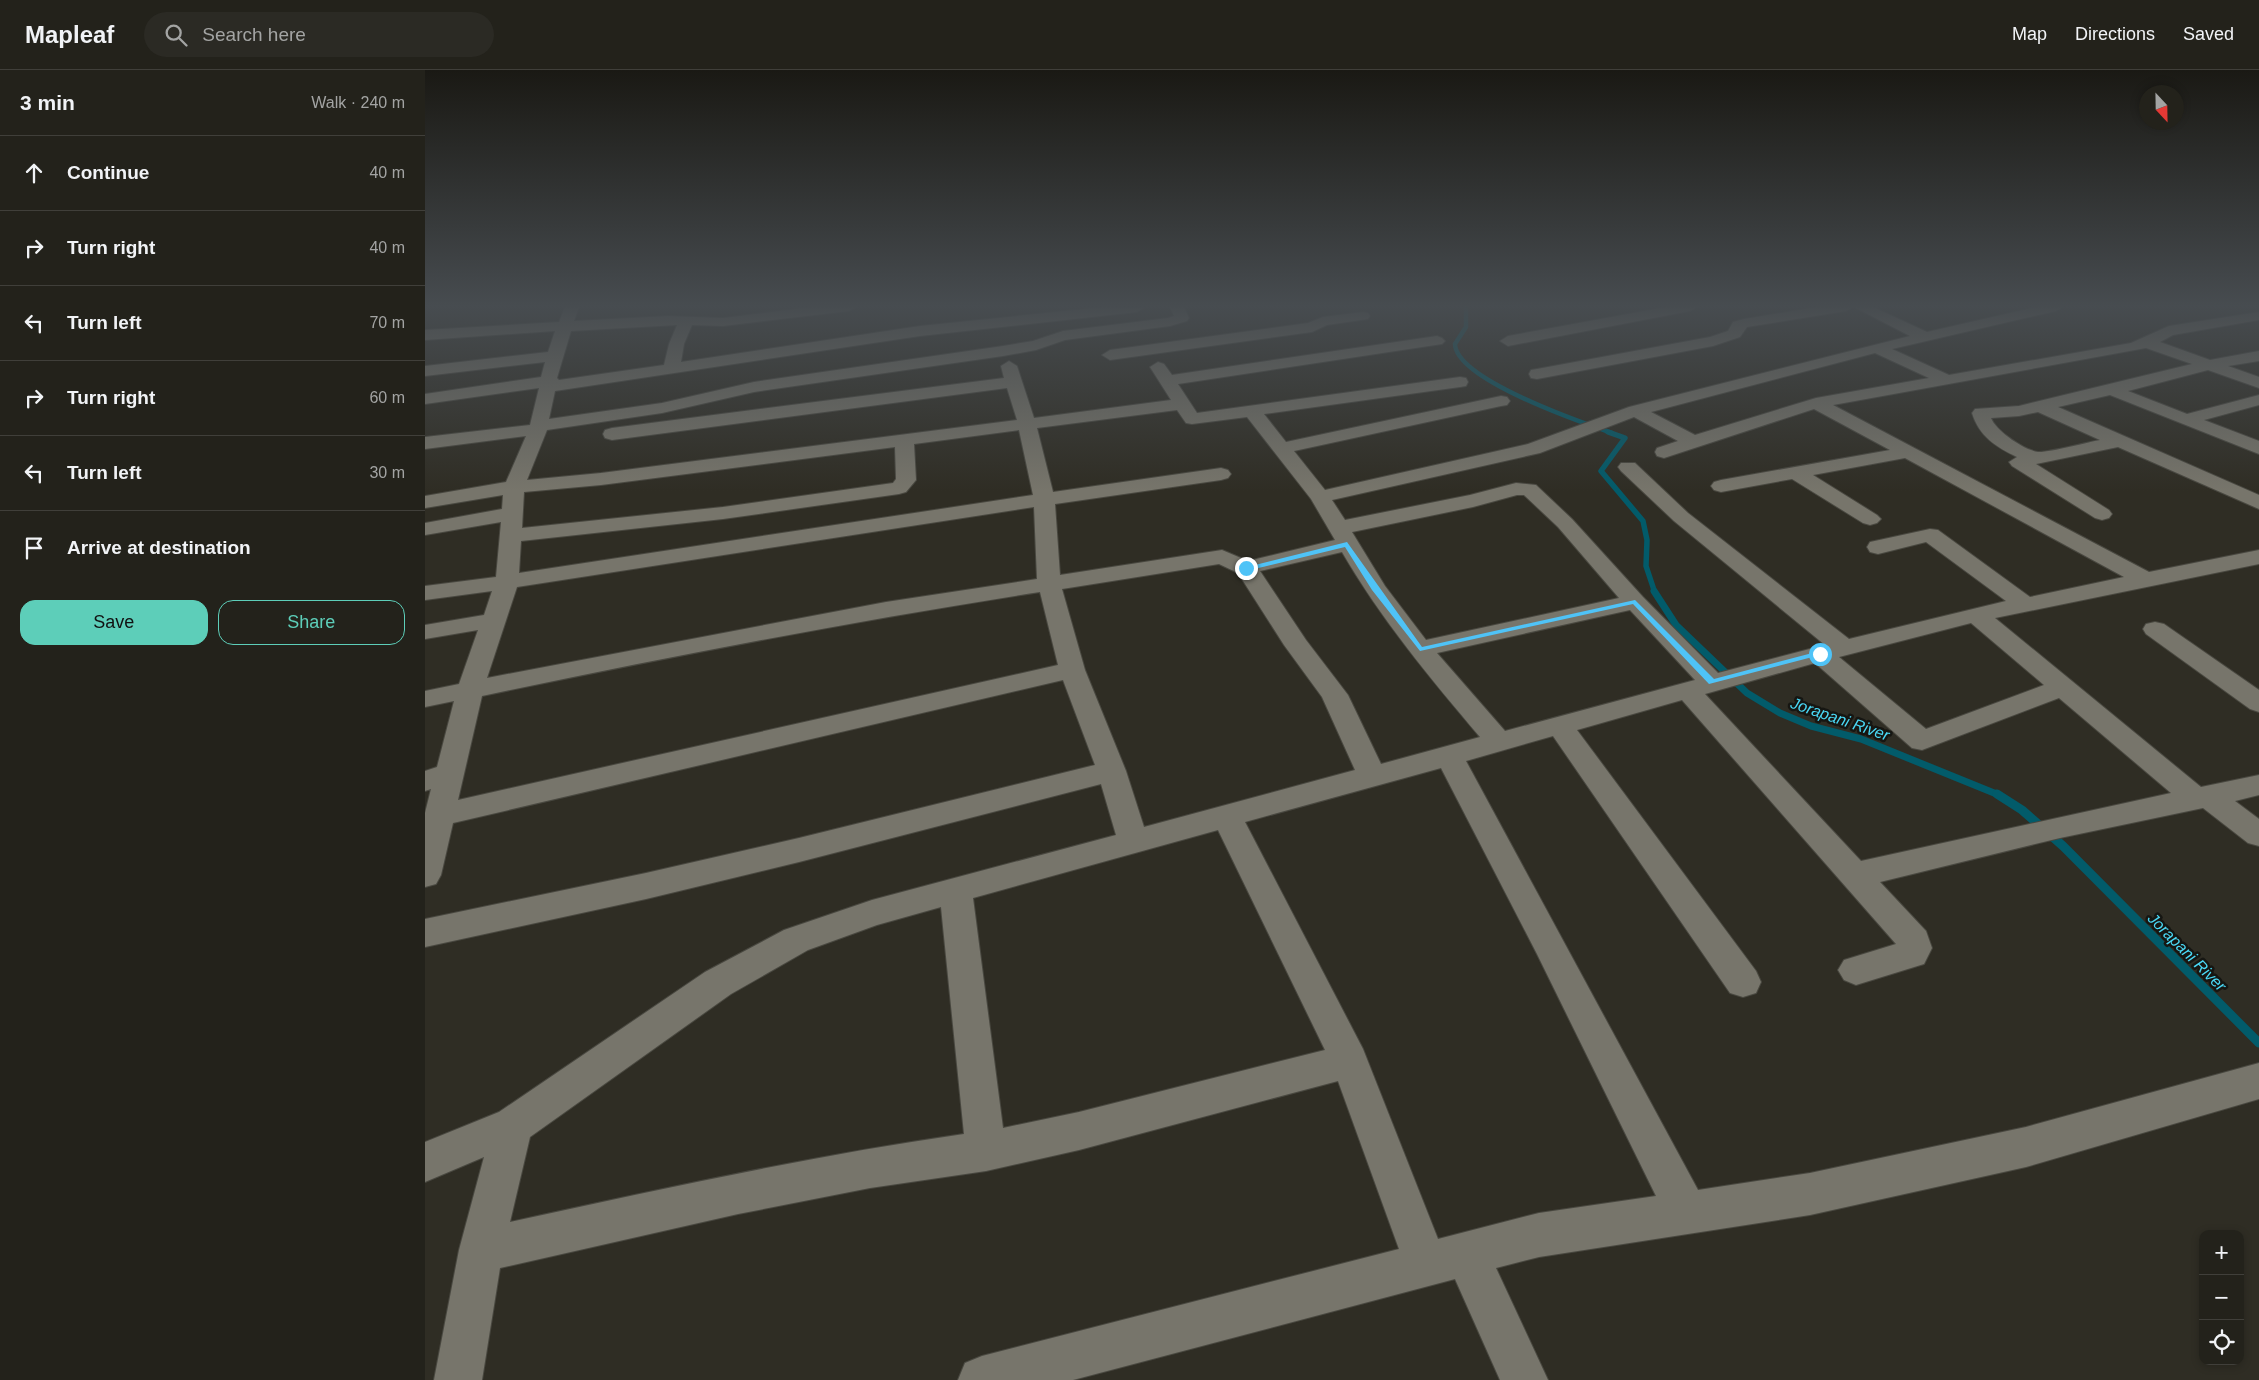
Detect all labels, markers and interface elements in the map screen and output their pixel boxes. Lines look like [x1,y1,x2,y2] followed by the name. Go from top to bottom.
[144,12,494,57] search box
[25,21,114,48] text: Mapleaf
[162,21,190,49] icon: search
[202,24,306,45] text: Search here
[2012,24,2047,44] text: Map
[2075,24,2155,44] text: Directions
[2183,24,2234,44] text: Saved
[2139,85,2184,130] north arrow
[20,91,75,114] text: 3 min
[311,94,405,111] text: Walk · 240 m
[20,159,48,187] icon: ahead
[67,162,149,183] text: Continue
[369,164,405,181] text: 40 m
[20,234,48,262] icon: right
[67,237,155,258] text: Turn right
[369,239,405,256] text: 40 m
[20,309,48,337] icon: left
[67,312,142,333] text: Turn left
[369,314,405,331] text: 70 m
[20,384,48,412] icon: right
[67,387,155,408] text: Turn right
[369,389,405,406] text: 60 m
[20,459,48,487] icon: left
[67,462,142,483] text: Turn left
[369,464,405,481] text: 30 m
[20,534,48,562] icon: arrive
[67,537,251,558] text: Arrive at destination
[1235,557,1258,580] route end
[20,600,208,645] button: Save
[218,600,405,645] button: Share
[1809,643,1832,666] route start
[1788,694,1892,744] water label: Jorapani River
[2144,909,2230,995] water label: Jorapani River
[2199,1230,2244,1365] map controls
[2199,1230,2244,1275] button: +
[2199,1275,2244,1320] button: −
[2199,1320,2244,1365] button: locate

